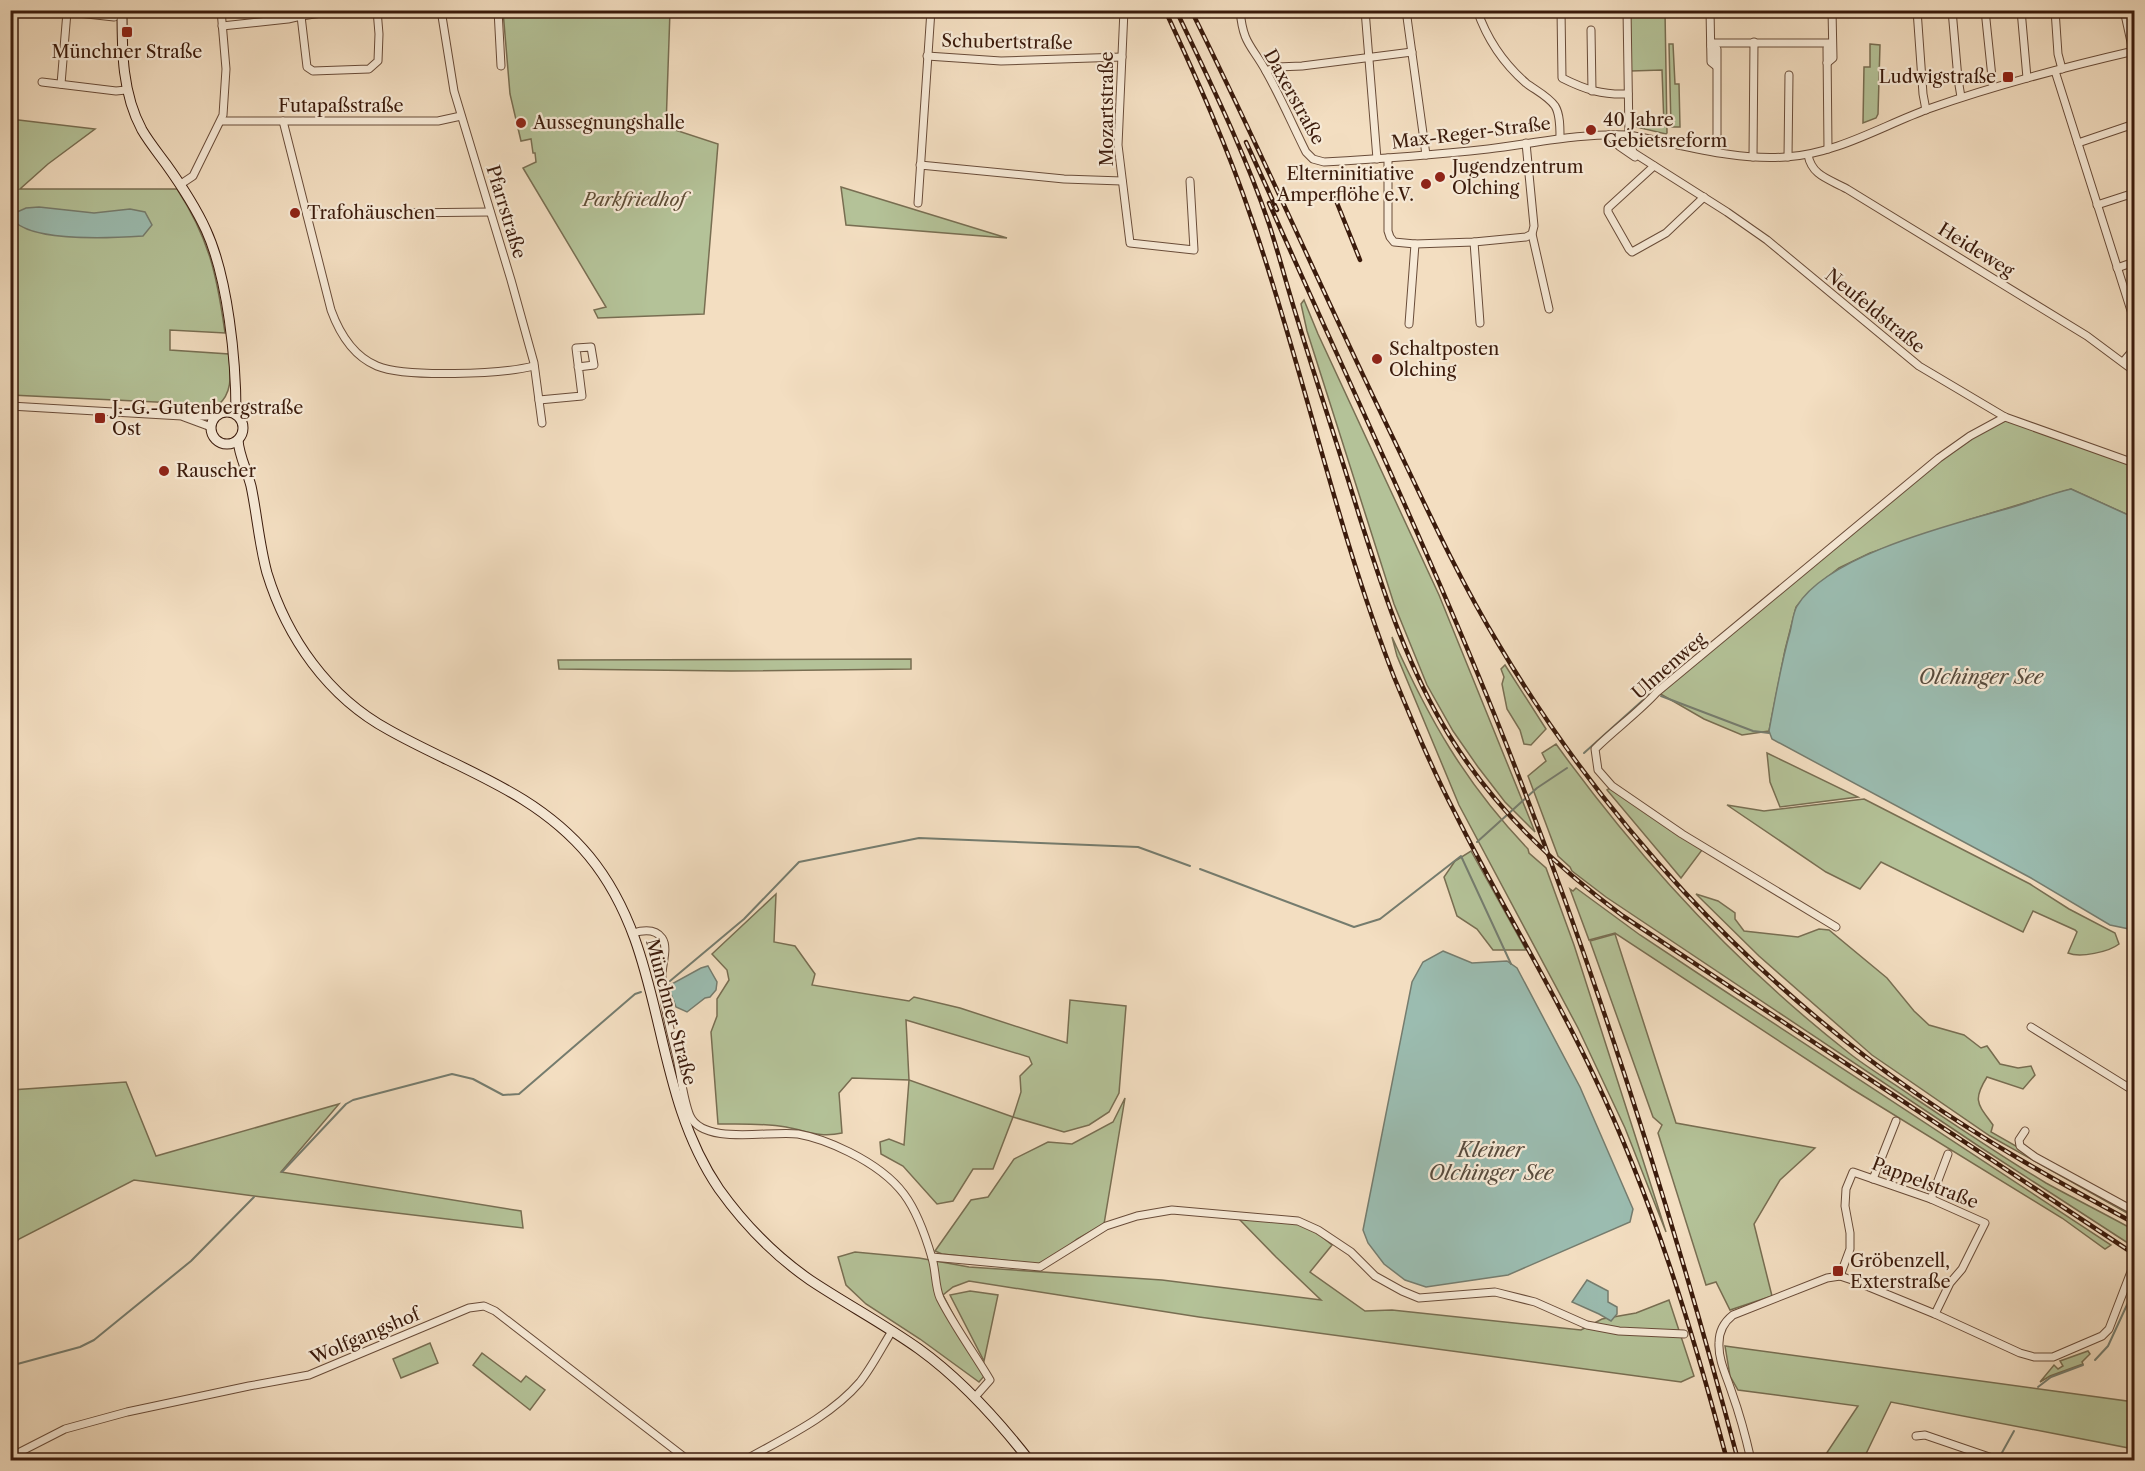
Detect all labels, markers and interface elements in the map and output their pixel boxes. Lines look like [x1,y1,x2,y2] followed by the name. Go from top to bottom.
[120,25,134,39] marker: Münchner Straße
[941,30,1073,54] street label: Schubertstraße
[52,41,202,63] place label: Münchner Straße
[1259,46,1329,148] street label: Daxerstraße
[1096,51,1118,167] street label: Mozartstraße
[1879,66,1996,88] place label: Ludwigstraße
[2001,70,2015,84] marker: Ludwigstraße
[278,95,404,117] street label: Futapaßstraße
[1603,109,1727,152] place label: 40 Jahre Gebietsreform
[532,112,685,134] place label: Aussegnungshalle
[1390,112,1552,154] street label: Max-Reger-Straße
[514,116,528,130] marker: Aussegnungshalle
[1584,123,1598,137] marker: 40 Jahre Gebietsreform
[1449,156,1584,199] place label: Jugendzentrum Olching
[481,163,531,261] street label: Pfarrstraße
[1276,163,1414,206] place label: Elterninitiative Amperflöhe e.V.
[1433,170,1447,184] marker: Jugendzentrum Olching
[1419,177,1433,191] marker: Elterninitiative Amperflöhe e.V.
[581,189,691,211] park label: Parkfriedhof
[307,202,435,224] place label: Trafohäuschen
[288,206,302,220] marker: Trafohäuschen
[1934,218,2018,282] street label: Heideweg
[1821,264,1929,358] street label: Neufeldstraße
[1389,338,1499,381] place label: Schaltposten Olching
[1370,352,1384,366] marker: Schaltposten Olching
[109,397,303,440] place label: J.-G.-Gutenbergstraße Ost
[93,411,107,425] marker: J.-G.-Gutenbergstraße Ost
[176,460,256,482] place label: Rauscher
[157,464,171,478] marker: Rauscher
[1627,628,1711,704] street label: Ulmenweg
[1919,665,2045,689] water label: Olchinger See
[641,936,701,1088] street label: Münchner Straße
[1429,1138,1555,1185] water label: Kleiner Olchinger See
[1869,1153,1981,1213] street label: Pappelstraße
[1850,1250,1951,1293] place label: Gröbenzell, Exterstraße
[1831,1264,1845,1278] marker: Gröbenzell, Exterstraße
[306,1302,426,1369] street label: Wolfgangshof

